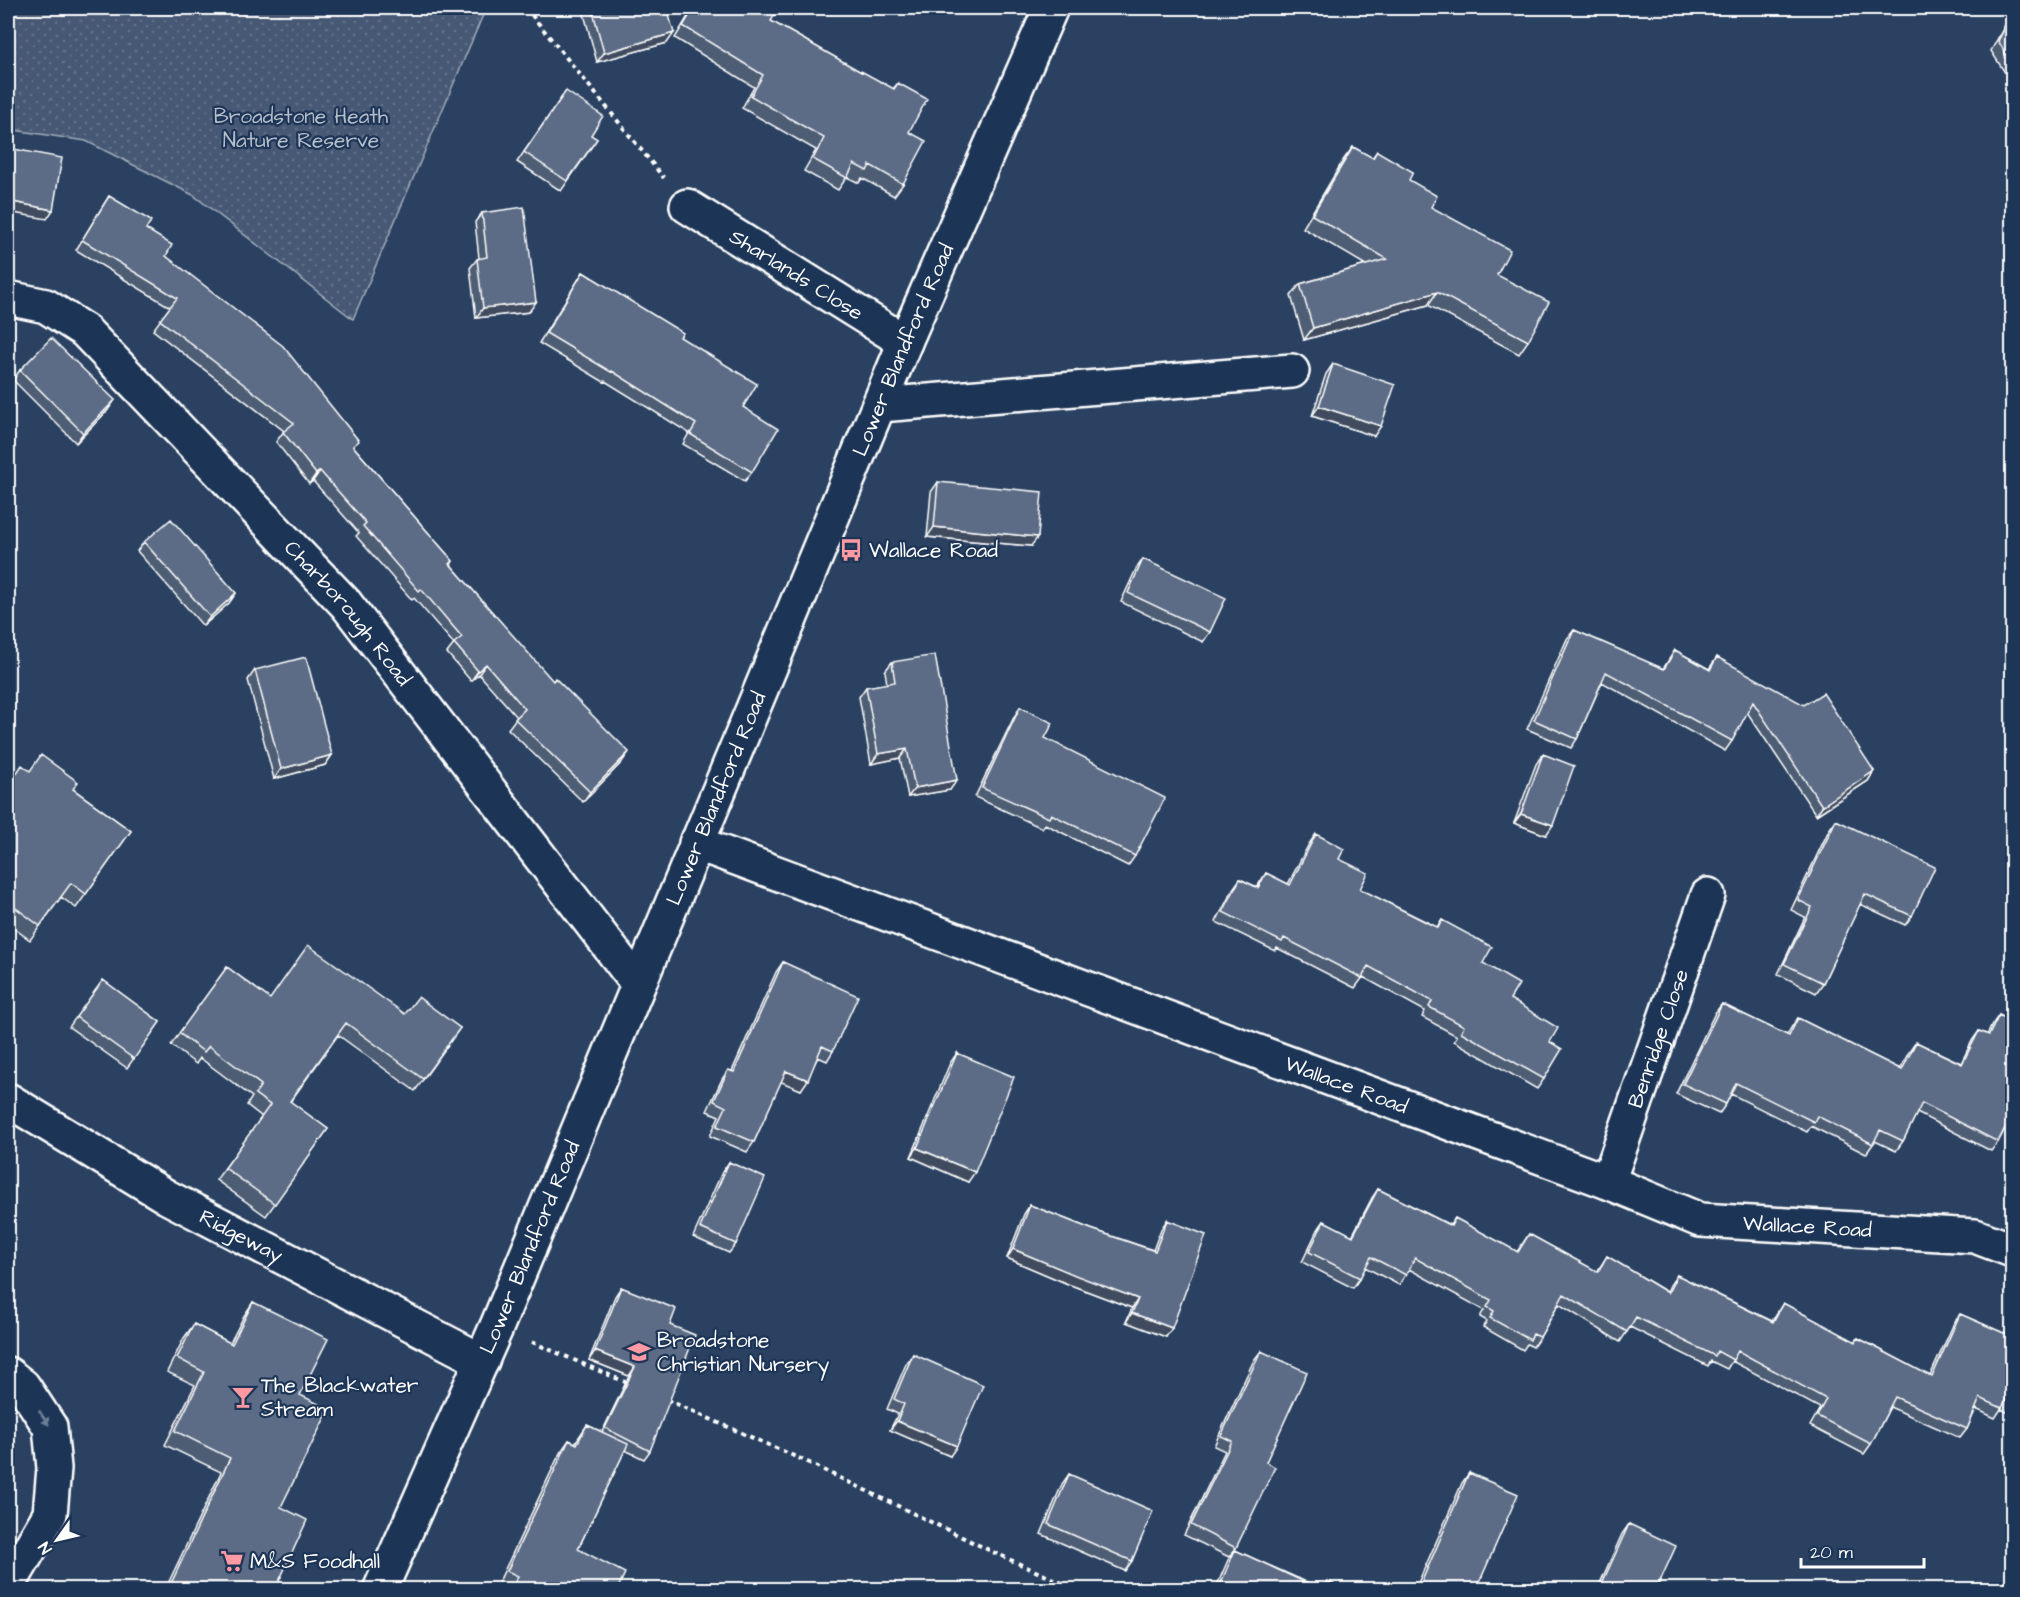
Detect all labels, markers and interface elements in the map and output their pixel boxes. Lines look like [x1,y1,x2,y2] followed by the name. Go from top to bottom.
[214,102,389,155] park label: Broadstone Heath Nature Reserve
[724,222,869,327] street label: Sharlands Close
[845,239,961,460] street label: Lower Blandford Road
[278,534,418,692] street label: Charborough Road
[869,536,998,565] place label: Wallace Road
[838,537,864,563] bus stop icon: Wallace Road
[659,687,773,909] street label: Lower Blandford Road
[1620,965,1696,1112] street label: Benridge Close
[1281,1049,1412,1121] street label: Wallace Road
[472,1136,587,1358] street label: Lower Blandford Road
[195,1202,288,1271] street label: Ridgeway
[1742,1208,1873,1244] street label: Wallace Road
[657,1326,830,1381] place label: Broadstone Christian Nursery
[626,1339,652,1365] school or university icon: Broadstone Christian Nursery
[261,1371,419,1424] place label: The Blackwater Stream
[230,1384,256,1410] bar icon: The Blackwater Stream
[38,1410,50,1426] one-way arrow
[27,1510,87,1570] north arrow
[1801,1531,1924,1569] scale bar
[33,1538,57,1558] text: N
[1810,1540,1853,1565] text: 20 m
[250,1547,380,1576] place label: M&S Foodhall
[219,1548,245,1574] supermarket icon: M&S Foodhall

